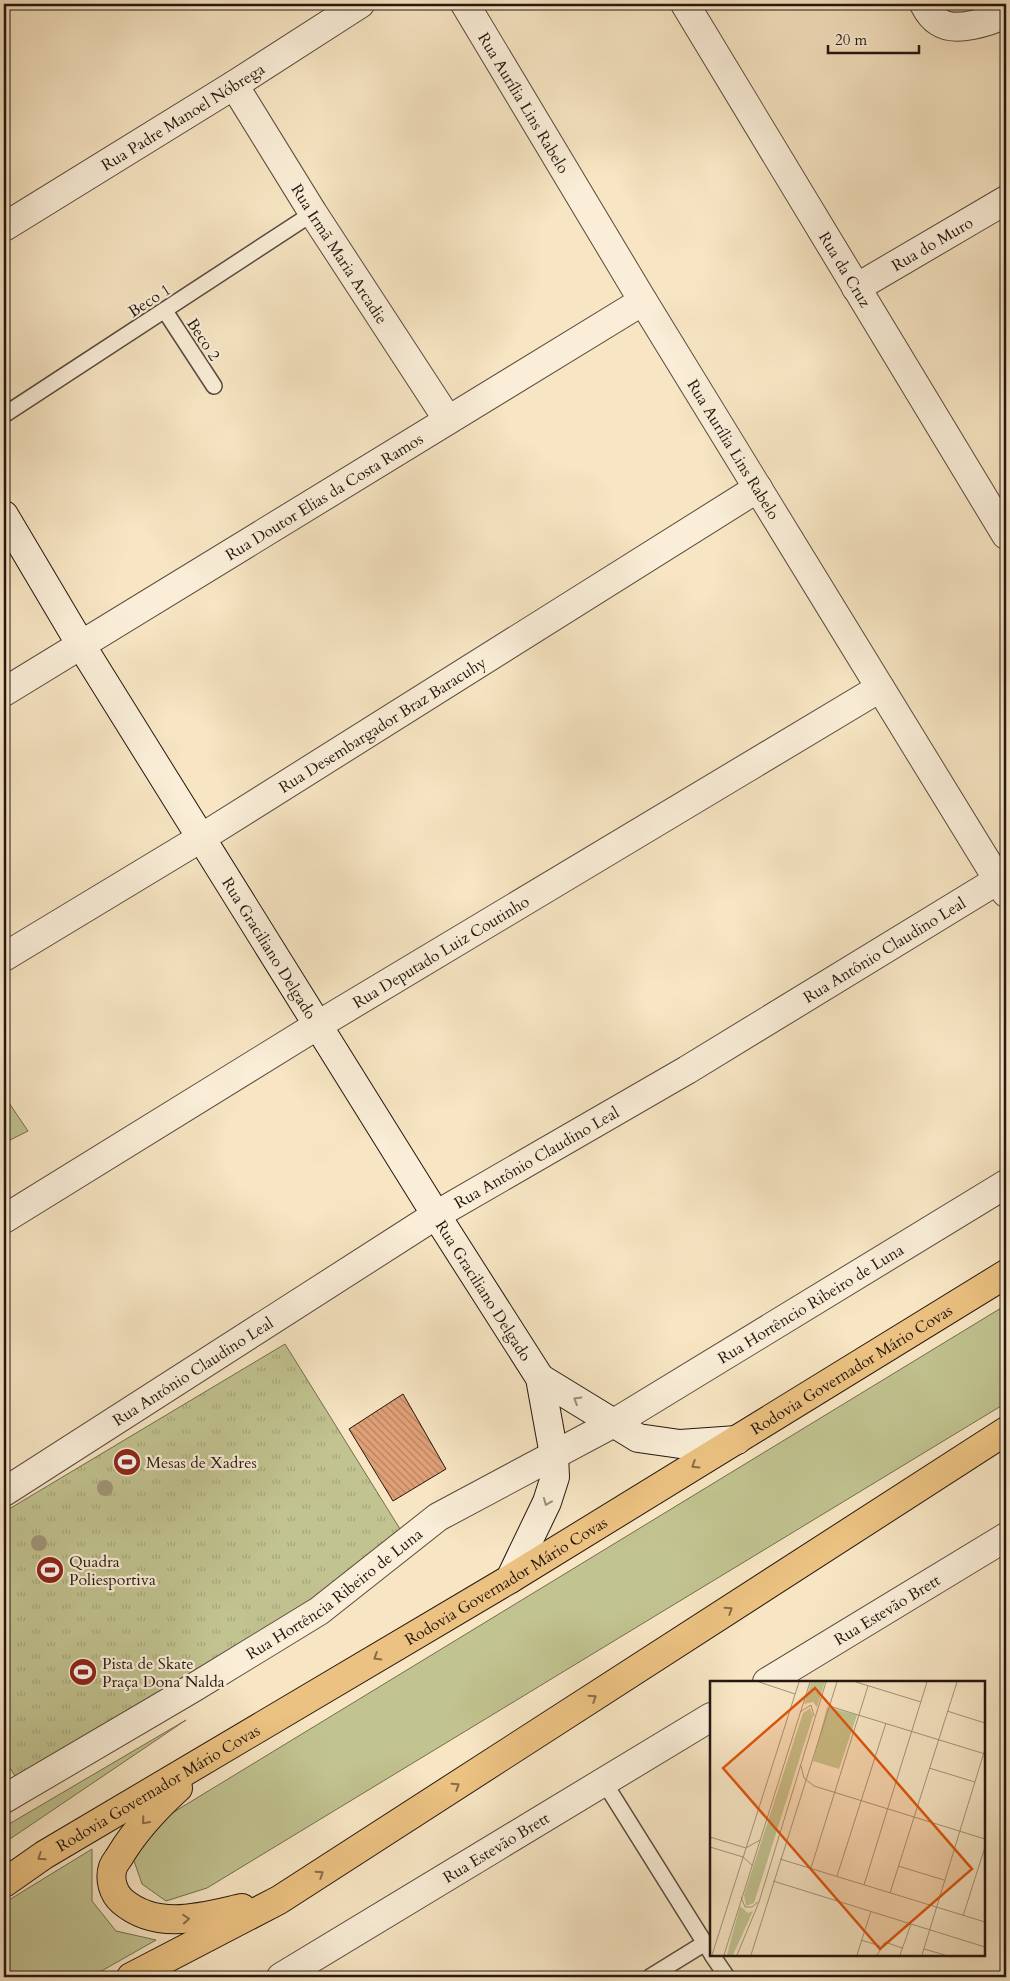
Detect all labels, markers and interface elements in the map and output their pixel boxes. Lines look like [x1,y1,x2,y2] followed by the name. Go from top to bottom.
[828,22,919,54] scale bar
[472,28,574,178] street label: Rua Aurília Lins Rabelo
[835,30,867,50] text: 20 m
[97,58,269,176] street label: Rua Padre Manoel Nóbrega
[286,180,392,328] street label: Rua Irmã Maria Arcadie
[888,212,977,277] street label: Rua do Muro
[813,228,876,312] street label: Rua da Cruz
[124,279,175,323] street label: Beco 1
[181,314,225,365] street label: Beco 2
[682,375,785,524] street label: Rua Aurília Lins Rabelo
[221,428,427,566] street label: Rua Doutor Elias da Costa Ramos
[275,651,491,799] street label: Rua Desembargador Braz Baracuhy
[216,873,322,1024] street label: Rua Graciliano Delgado
[349,891,534,1014] street label: Rua Deputado Luiz Coutinho
[799,892,970,1009] street label: Rua Antônio Claudino Leal
[450,1102,623,1214] street label: Rua Antônio Claudino Leal
[430,1216,537,1366] street label: Rua Graciliano Delgado
[714,1239,908,1369] street label: Rua Hortêncio Ribeiro de Luna
[747,1300,957,1440] street label: Rodovia Governador Mário Covas
[109,1312,278,1432] street label: Rua Antônio Claudino Leal
[573,1397,582,1407] one-way arrow
[112,1447,142,1477] sports icon: Mesas de Xadres
[146,1452,257,1474] place label: Mesas de Xadres
[692,1459,701,1468] one-way arrow
[542,1497,553,1506] one-way arrow
[401,1512,612,1651] street label: Rodovia Governador Mário Covas
[242,1523,427,1665] street label: Rua Hortência Ribeiro de Luna
[69,1551,156,1591] place label: Quadra Poliesportiva
[35,1555,65,1585] sports icon: Quadra Poliesportiva
[830,1570,945,1651] street label: Rua Estevão Brett
[724,1606,733,1616] one-way arrow
[374,1651,383,1661] one-way arrow
[102,1653,225,1693] place label: Pista de Skate Praça Dona Nalda
[68,1657,98,1687] sports icon: Pista de Skate Praça Dona Nalda
[710,1681,985,1956] inset map
[587,1694,596,1704] one-way arrow
[52,1720,264,1857] street label: Rodovia Governador Mário Covas
[451,1783,460,1792] one-way arrow
[439,1807,554,1889] street label: Rua Estevão Brett
[142,1815,151,1824] one-way arrow
[38,1851,47,1861] one-way arrow
[314,1871,323,1880] one-way arrow
[182,1914,190,1925] one-way arrow

